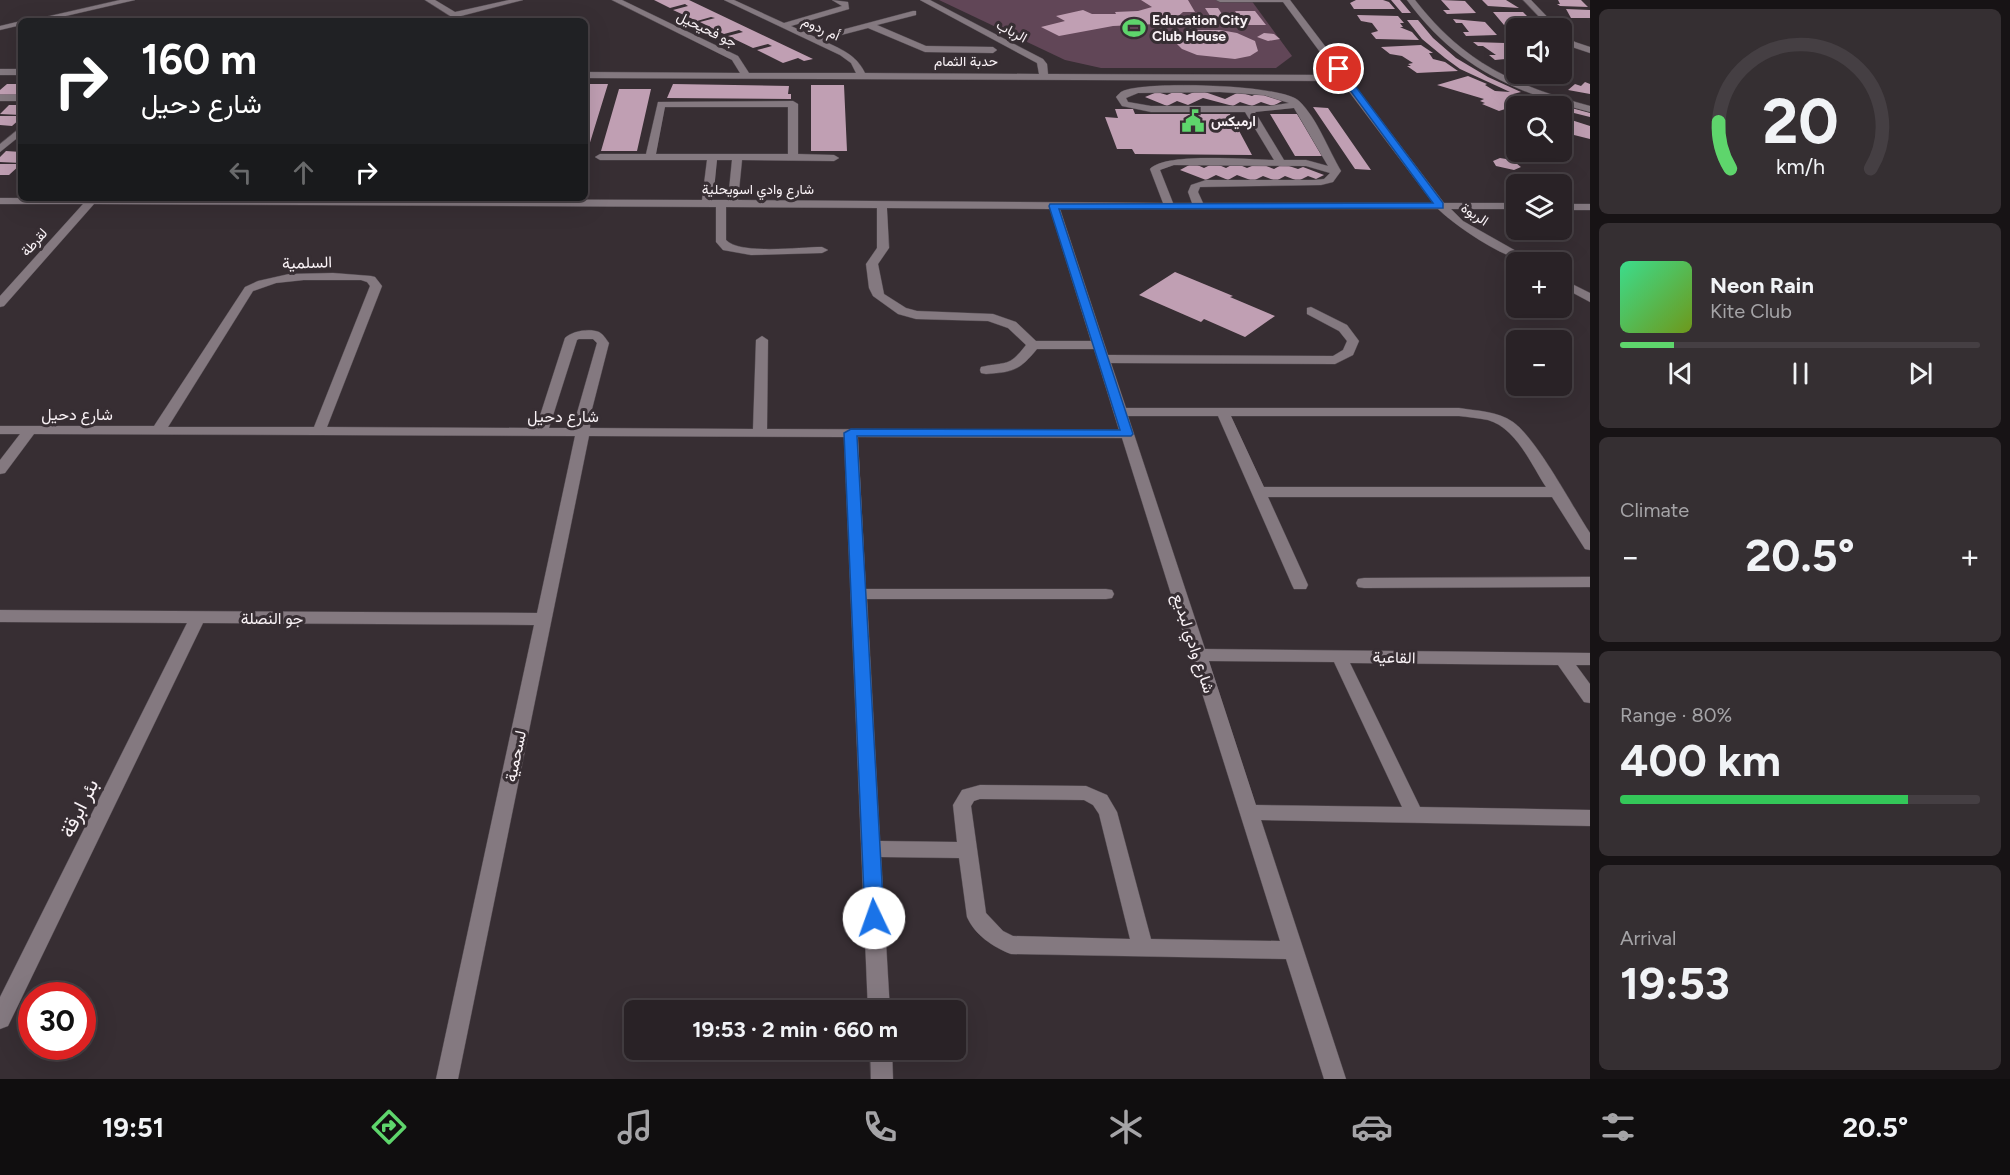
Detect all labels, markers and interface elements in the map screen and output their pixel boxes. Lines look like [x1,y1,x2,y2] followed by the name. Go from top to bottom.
[674,8,740,51] street label: جو فحيحيل
[1152,12,1249,45] place label: Education City Club House
[799,13,843,44] street label: أم ردوم
[1121,15,1147,41] sports icon: Education City Club House
[993,16,1030,47] street label: الرباب
[1506,18,1572,396] map controls
[1506,18,1572,84] button: sound
[141,34,257,85] text: 160 m
[42,42,120,120] icon: right
[1313,43,1364,94] pin
[1322,52,1355,85] icon: arrive
[934,53,998,70] street label: حدبة الثمام
[1762,84,1838,159] text: 20
[141,87,262,120] text: شارع دحيل
[1506,96,1572,162] button: search
[1180,108,1206,134] public building icon: ارميكس
[1211,113,1256,130] place label: ارميكس
[1776,154,1824,179] text: km/h
[224,156,257,189] icon: left
[287,156,320,189] icon: ahead
[350,156,383,189] icon: right
[1506,174,1572,240] button: layers
[702,181,814,201] street label: شارع وادي اسويحلية
[1458,199,1492,230] street label: الربوة
[17,225,51,260] street label: لقرطة
[282,252,332,273] street label: السلمية
[1506,252,1572,318] button: +
[1710,272,1814,299] text: Neon Rain
[1710,299,1792,323] text: Kite Club
[1506,330,1572,396] button: −
[1664,357,1697,390] icon: previous
[1784,357,1817,390] icon: pause
[1904,357,1937,390] icon: next
[41,405,113,426] street label: شارع دحيل
[527,407,599,428] street label: شارع دحيل
[1620,498,1689,522] text: Climate
[1745,528,1855,582] text: 20.5°
[1620,537,1641,576] text: −
[1959,537,1980,576] text: +
[1165,591,1219,697] street label: شارع وادي لبديع
[241,609,304,629] street label: جو النصلة
[1372,648,1416,667] street label: القاعية
[1620,703,1732,727] text: Range · 80%
[501,729,530,784] street label: لسحمية
[1620,733,1781,787] text: 400 km
[55,775,104,842] street label: بئر ابرقة
[842,886,906,950] position arrow
[1620,926,1676,950] text: Arrival
[1620,956,1730,1010] text: 19:53
[18,982,96,1060] speed limit sign: 30
[692,1016,898,1043] text: 19:53 · 2 min · 660 m
[368,1106,410,1148] icon: directions
[614,1106,656,1148] icon: music
[859,1106,901,1148] icon: phone
[1105,1106,1147,1148] icon: climate
[1351,1106,1393,1148] icon: car
[1597,1106,1639,1148] icon: filters
[102,1111,164,1144] text: 19:51
[1842,1111,1908,1144] text: 20.5°

